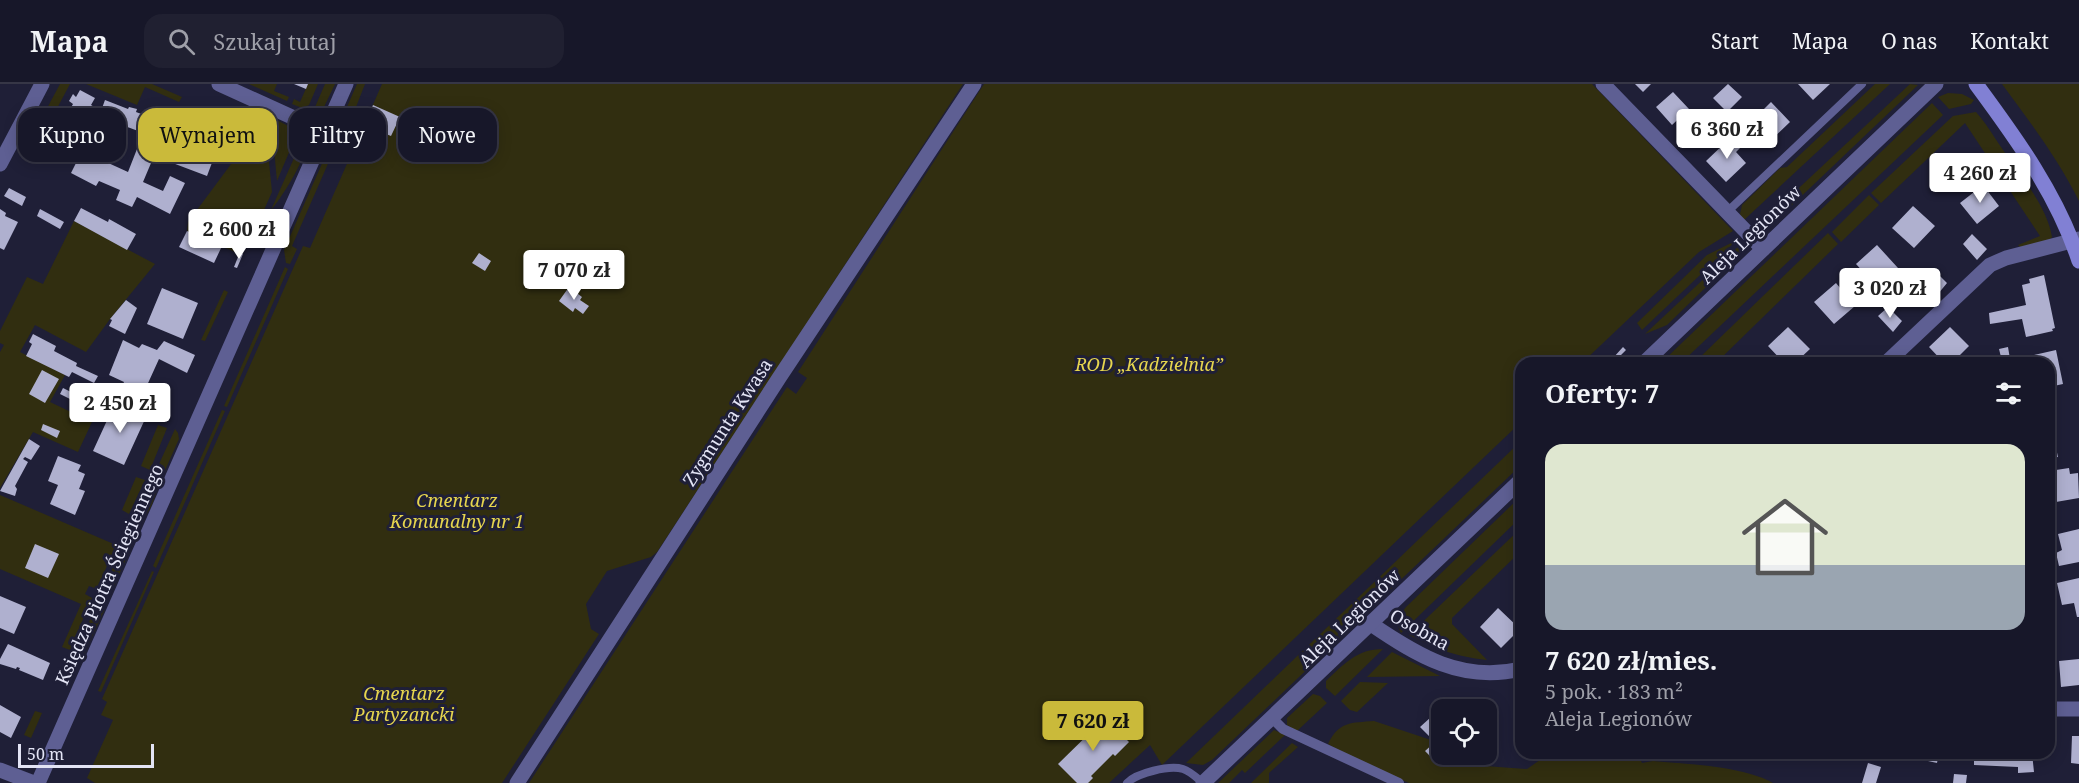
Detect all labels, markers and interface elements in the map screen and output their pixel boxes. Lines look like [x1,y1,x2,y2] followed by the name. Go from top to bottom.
[144,14,564,68] search box
[30,22,108,60] text: Mapa
[165,25,198,58] icon: search
[213,26,337,56] text: Szukaj tutaj
[1711,27,1759,55] text: Start
[1792,27,1848,55] text: Mapa
[1881,27,1937,55] text: O nas
[1970,27,2049,55] text: Kontakt
[18,108,126,162] chip: Kupno
[138,108,277,162] chip: Wynajem
[289,108,386,162] chip: Filtry
[398,108,497,162] chip: Nowe
[1665,109,1789,160] pin: 6 360 zł
[1690,115,1764,142] text: 6 360 zł
[1918,153,2042,204] pin: 4 260 zł
[1943,159,2017,186] text: 4 260 zł
[1694,179,1806,289] street label: Aleja Legionów
[177,209,301,260] pin: 2 600 zł
[202,215,276,242] text: 2 600 zł
[512,250,636,301] pin: 7 070 zł
[537,256,611,283] text: 7 070 zł
[1828,268,1952,319] pin: 3 020 zł
[1853,274,1927,301] text: 3 020 zł
[1074,352,1224,376] park label: ROD „Kadzielnia”
[677,354,777,490] street label: Zygmunta Kwasa
[1545,375,1659,411] text: Oferty: 7
[1992,377,2025,410] icon: filters
[58,383,182,434] pin: 2 450 zł
[83,389,157,416] text: 2 450 zł
[49,460,169,688] street label: Księdza Piotra Ściegiennego
[1731,483,1839,591] icon: home
[389,488,524,533] park label: Cmentarz Komunalny nr 1
[1293,563,1405,673] street label: Aleja Legionów
[1386,603,1454,655] street label: Osobna
[1545,642,1717,678] text: 7 620 zł/mies.
[1545,678,1683,705] text: 5 pok. · 183 m²
[352,681,455,726] park label: Cmentarz Partyzancki
[1431,699,1497,765] map controls
[1431,699,1497,765] button: locate
[1031,701,1155,752] pin: 7 620 zł
[1545,705,1692,732] text: Aleja Legionów
[1056,707,1130,734] text: 7 620 zł
[18,741,154,768] scale bar
[27,743,64,765] text: 50 m

